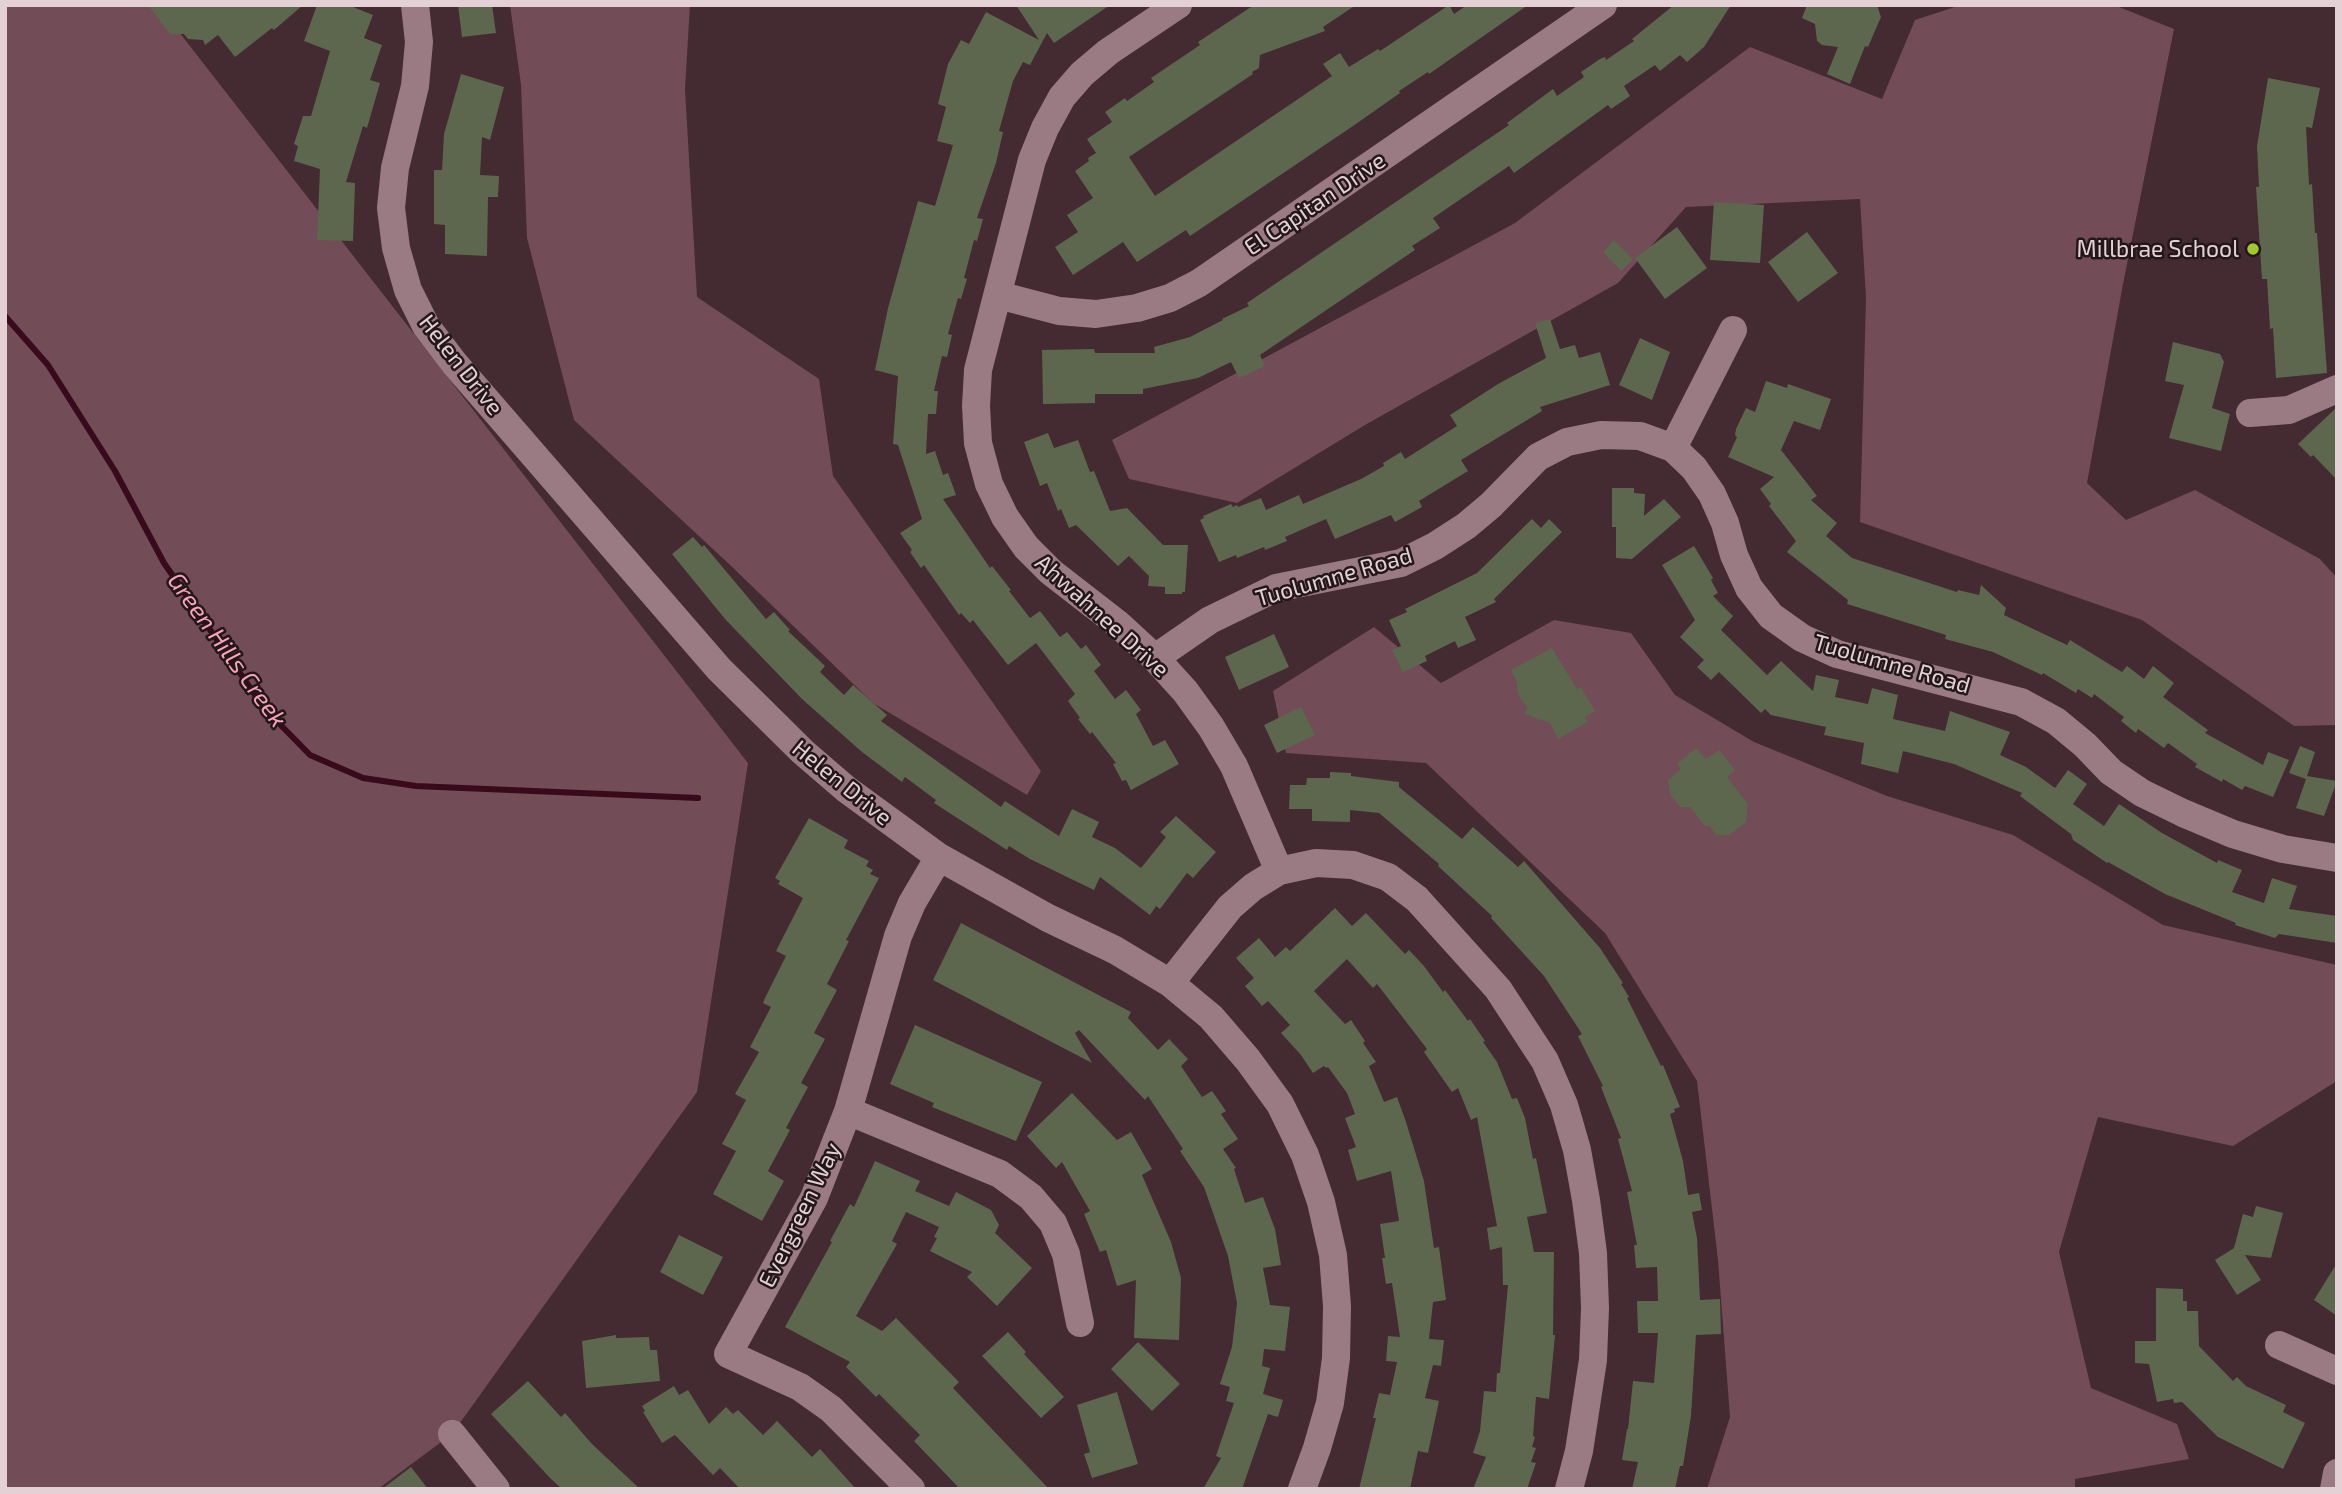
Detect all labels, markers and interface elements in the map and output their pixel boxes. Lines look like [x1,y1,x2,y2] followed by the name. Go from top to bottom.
[1239,147,1391,261] street label: El Capitan Drive
[2077,235,2239,263] place label: Millbrae School
[2245,241,2261,257] marker: Millbrae School
[413,309,509,421] street label: Helen Drive
[1253,541,1415,613] street label: Tuolumne Road
[1029,549,1175,683] street label: Ahwahnee Drive
[161,567,293,733] water label: Green Hills Creek
[1811,628,1973,700] street label: Tuolumne Road
[787,735,897,831] street label: Helen Drive
[753,1138,847,1292] street label: Evergreen Way

